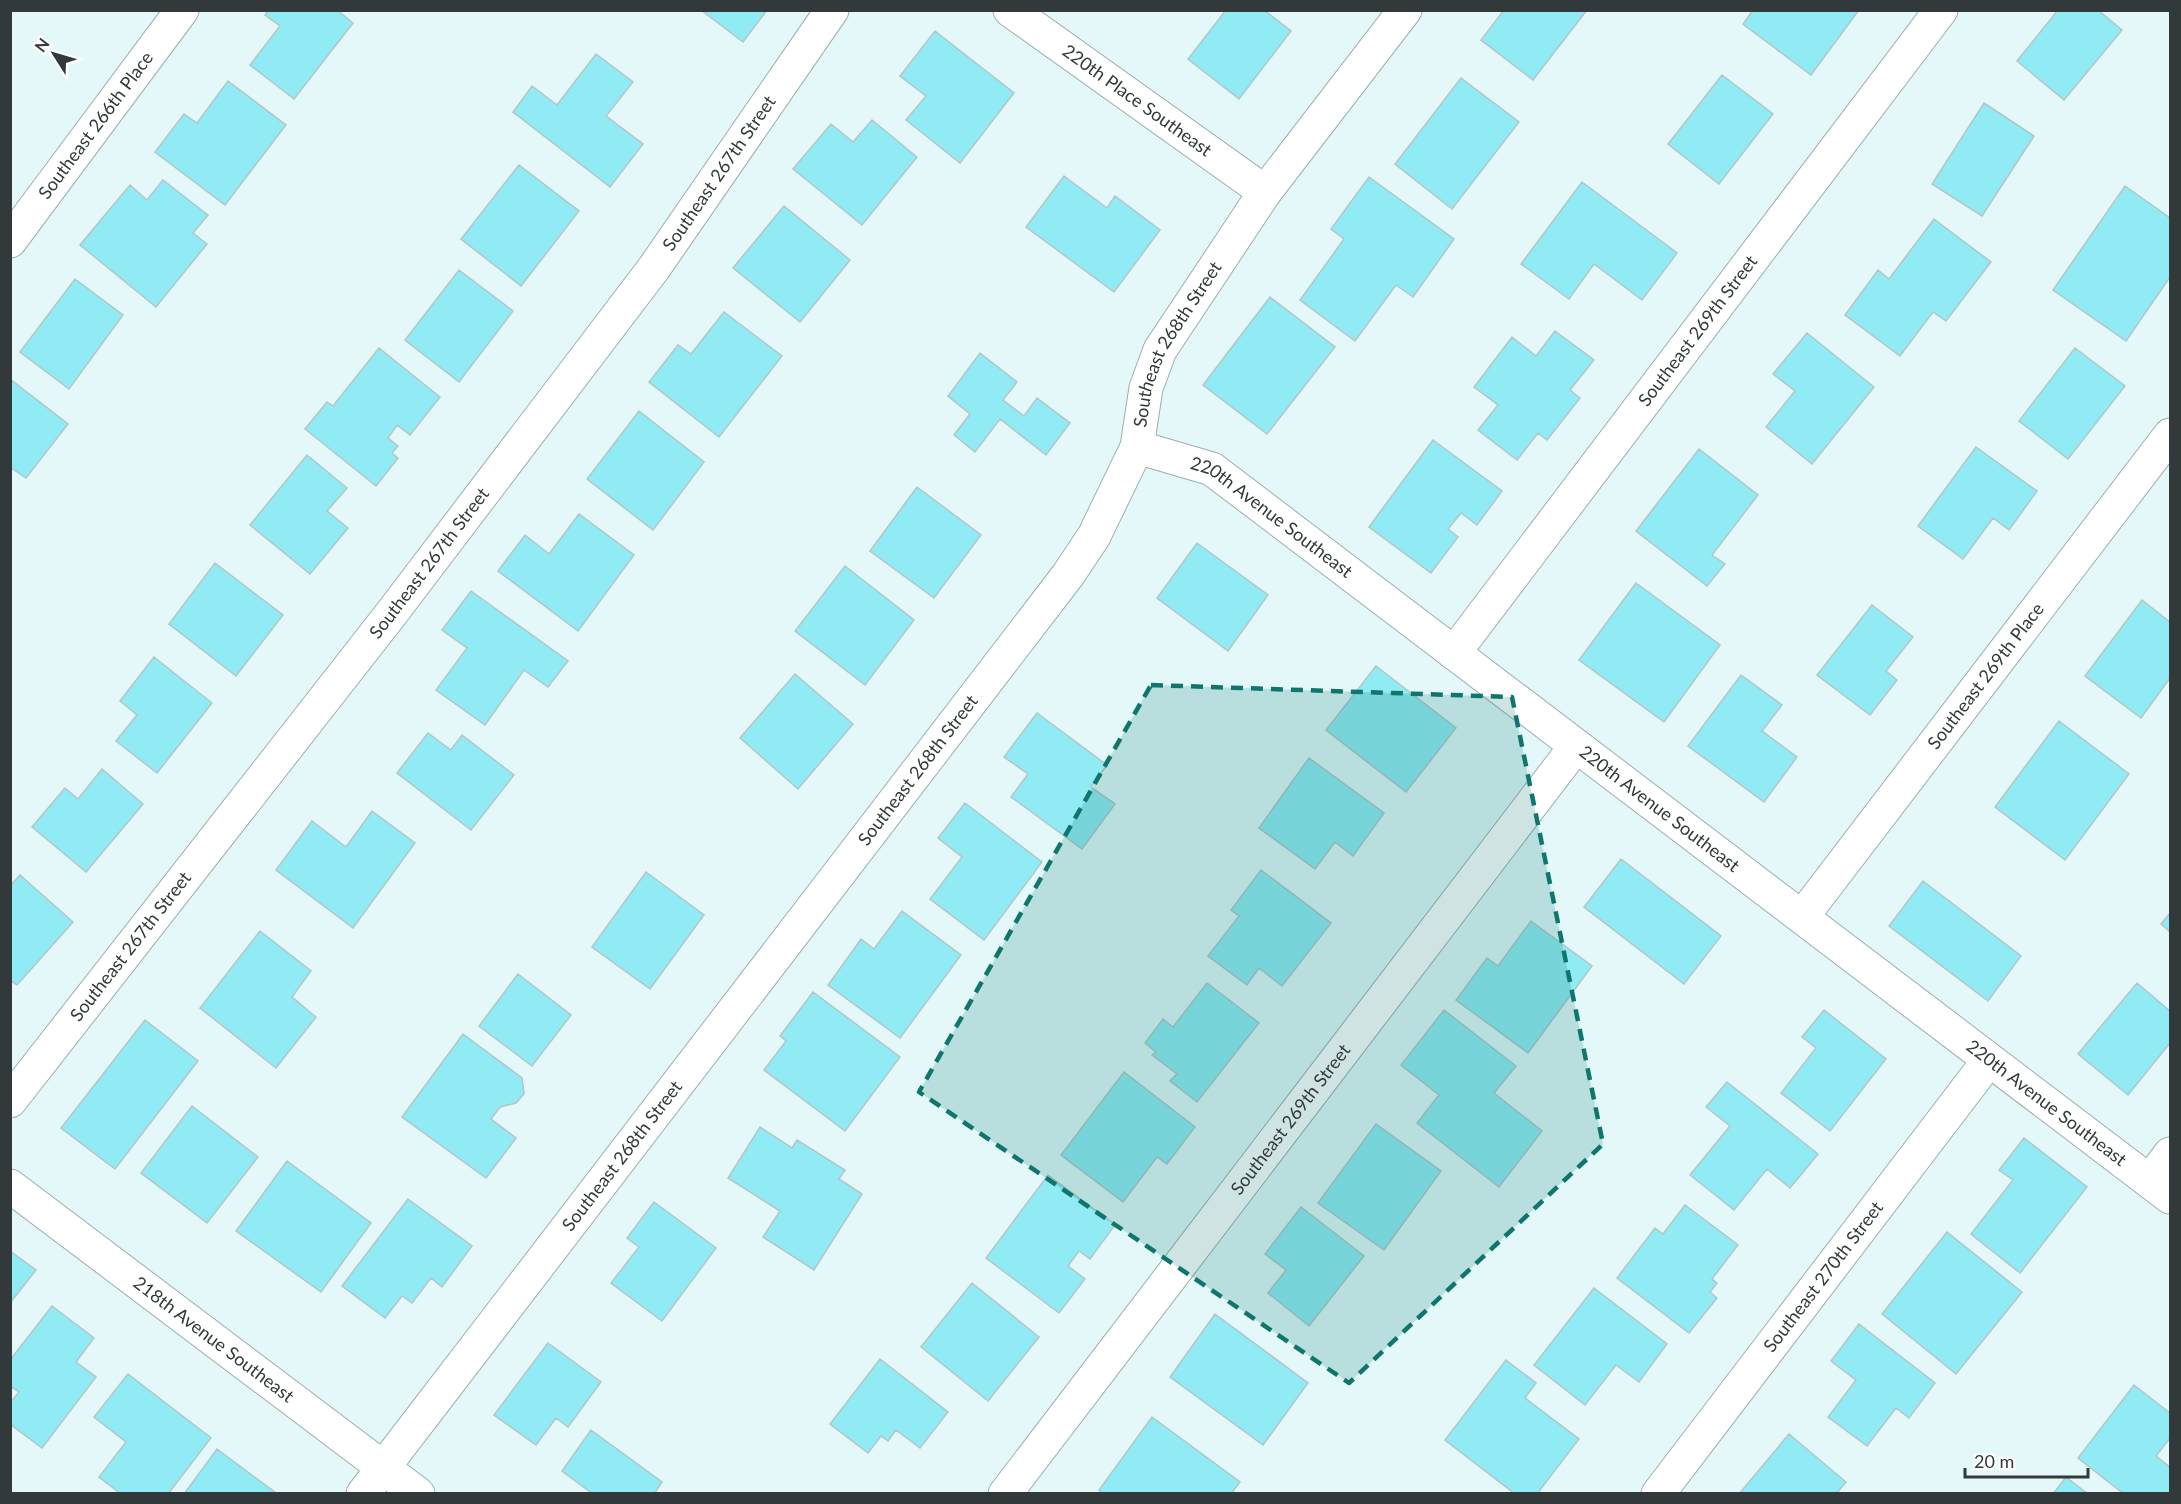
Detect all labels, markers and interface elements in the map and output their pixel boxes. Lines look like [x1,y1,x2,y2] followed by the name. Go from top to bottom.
[24,24,84,84] north arrow
[30,34,53,55] text: N
[1059,39,1217,161] street label: 220th Place Southeast
[33,47,157,203] street label: Southeast 266th Place
[657,90,780,255] street label: Southeast 267th Street
[1633,250,1762,410] street label: Southeast 269th Street
[1128,257,1226,429] street label: Southeast 268th Street
[1188,451,1358,582] street label: 220th Avenue Southeast
[364,482,493,642] street label: Southeast 267th Street
[1922,598,2048,753] street label: Southeast 269th Place
[853,690,982,849] street label: Southeast 268th Street
[1576,740,1745,876] street label: 220th Avenue Southeast
[65,866,196,1025] street label: Southeast 267th Street
[1962,1034,2132,1170] street label: 220th Avenue Southeast
[1226,1039,1355,1199] street label: Southeast 269th Street
[557,1075,686,1235] street label: Southeast 268th Street
[1758,1196,1888,1356] street label: Southeast 270th Street
[130,1271,299,1407] street label: 218th Avenue Southeast
[1965,1441,2088,1479] scale bar
[1974,1450,2014,1472] text: 20 m

